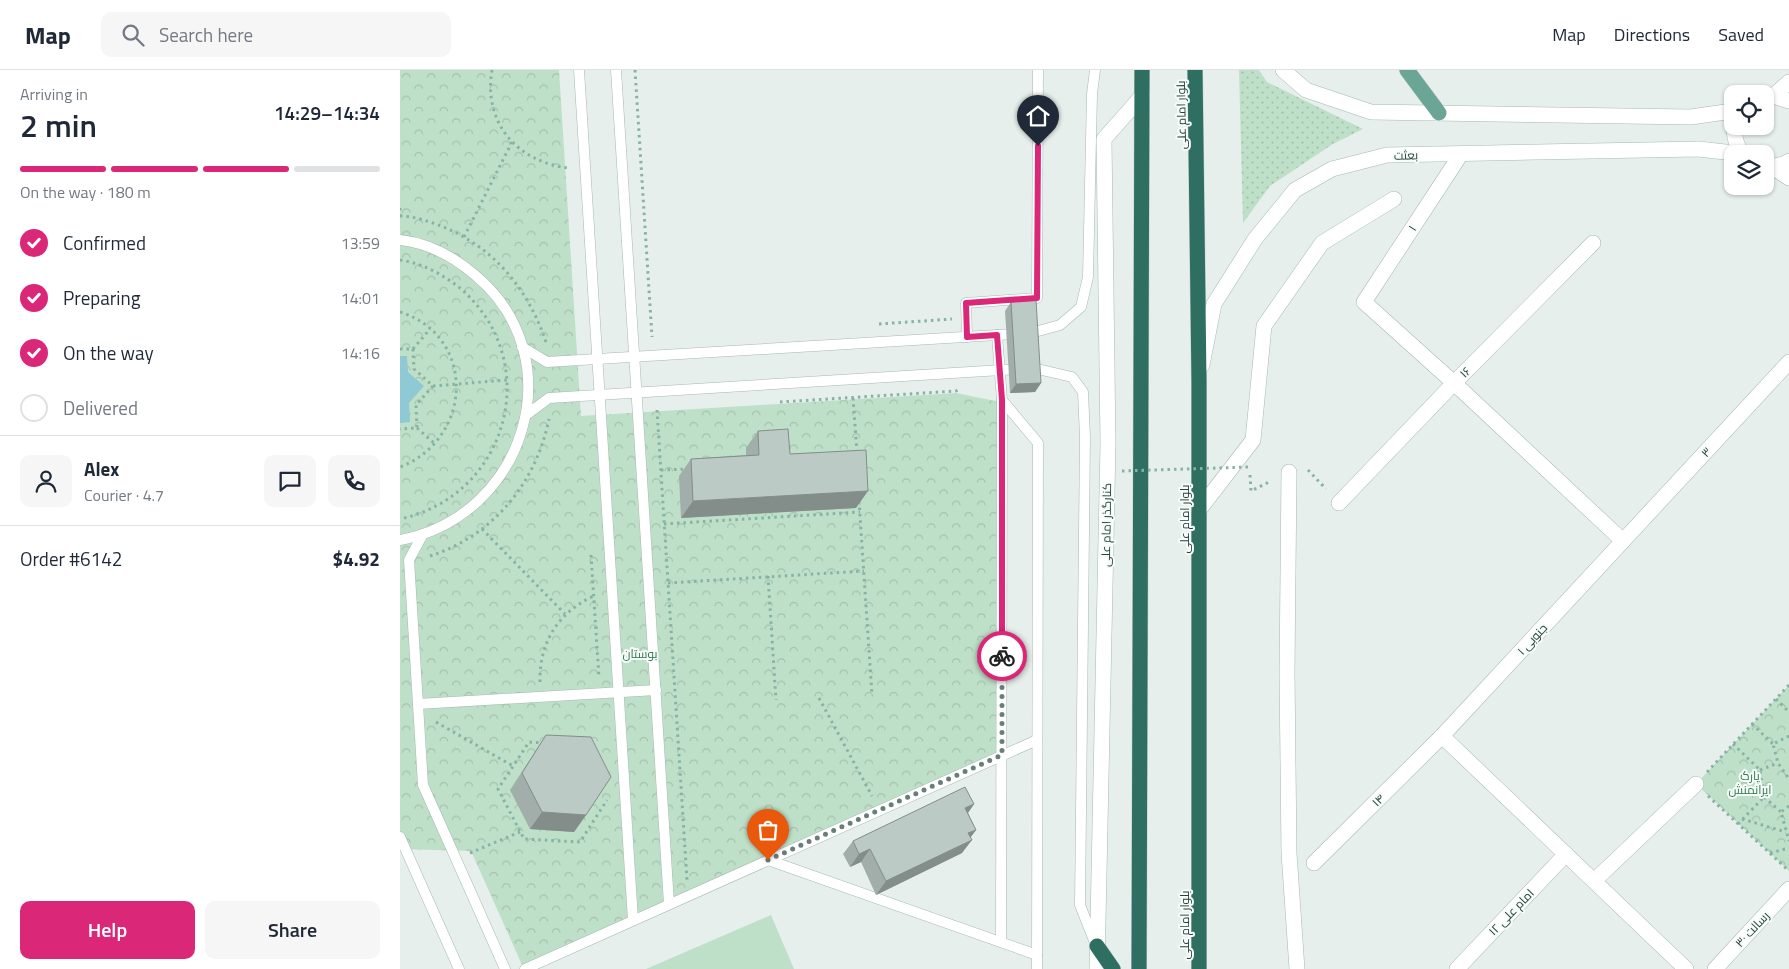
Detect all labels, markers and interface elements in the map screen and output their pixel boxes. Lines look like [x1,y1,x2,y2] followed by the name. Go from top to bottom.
[101,12,451,57] search box
[25,17,71,53] text: Map
[159,20,253,49] text: Search here
[119,21,147,49] icon: search
[1552,21,1586,48] text: Map
[1614,21,1690,48] text: Directions
[1718,21,1764,48] text: Saved
[1171,80,1191,150] street label: بلوار امام علی
[20,82,88,106] text: Arriving in
[1724,85,1774,195] map controls
[1724,85,1774,135] button: locate
[1017,95,1059,146] pin
[274,98,380,127] text: 14:29–14:34
[20,101,97,149] text: 2 min
[1024,102,1052,130] icon: home
[1394,145,1418,165] street label: بعثت
[1724,145,1774,195] button: layers
[20,180,151,204] text: On the way · 180 m
[1403,221,1421,235] street label: ۱
[63,228,146,257] text: Confirmed
[20,229,48,257] icon: check
[341,231,380,255] text: 13:59
[63,283,140,312] text: Preparing
[20,284,48,312] icon: check
[341,286,380,310] text: 14:01
[63,338,154,367] text: On the way
[20,339,48,367] icon: check
[341,341,380,365] text: 14:16
[1455,362,1475,382] street label: ۱۶
[63,393,138,422] text: Delivered
[1696,443,1716,461] street label: ۳
[84,454,119,483] text: Alex
[20,455,72,507] button: person
[264,455,316,507] button: chat
[328,455,380,507] button: phone
[84,483,164,507] text: Courier · 4.7
[1096,483,1116,567] street label: کنارگذر امام علی
[1175,485,1194,553] street label: بلوار امام علی
[20,544,122,573] text: Order #6142
[333,544,380,573] text: $4.92
[1512,619,1552,659] street label: ۱ جنوبی
[977,631,1027,681] courier
[988,642,1016,670] icon: bike
[622,644,658,663] park label: بوستان
[1728,766,1772,799] park label: پارک ایرانمنش
[1367,789,1389,811] street label: ۱۴
[747,809,789,860] pin
[754,816,782,844] icon: bag
[1484,884,1538,940] street label: امام علی ۱۲
[1175,891,1194,959] street label: بلوار امام علی
[20,901,195,959] button: Help
[205,901,380,959] button: Share
[1730,907,1774,951] street label: رسالت ۳۰

